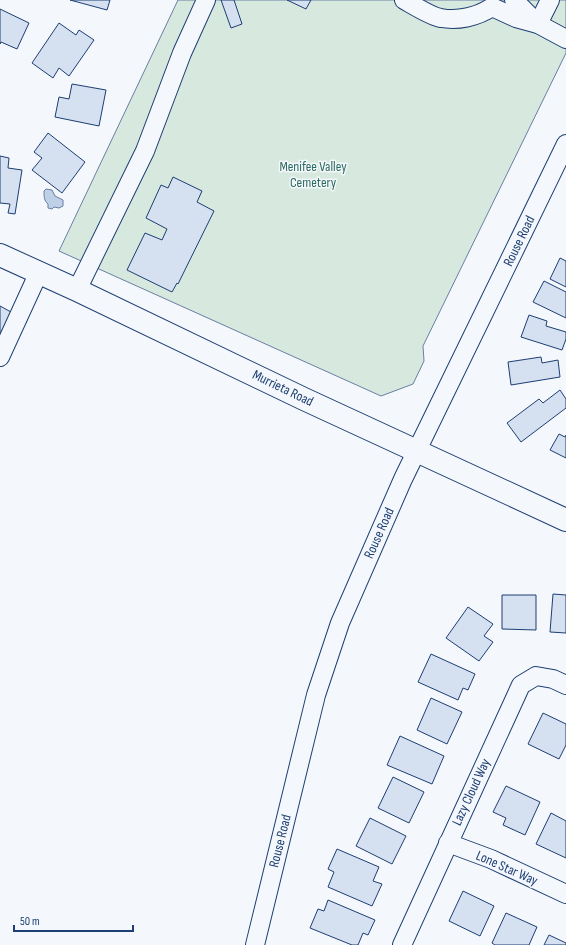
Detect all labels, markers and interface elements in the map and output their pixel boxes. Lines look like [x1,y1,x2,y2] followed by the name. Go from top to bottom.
[279,158,347,191] park label: Menifee Valley Cemetery
[499,213,539,269] street label: Rouse Road
[250,366,316,410] street label: Murrieta Road
[360,505,398,561] street label: Rouse Road
[448,755,494,828] street label: Lazy Cloud Way
[265,813,295,869] street label: Rouse Road
[473,847,541,889] street label: Lone Star Way
[14,907,133,933] scale bar
[20,914,40,929] text: 50 m

